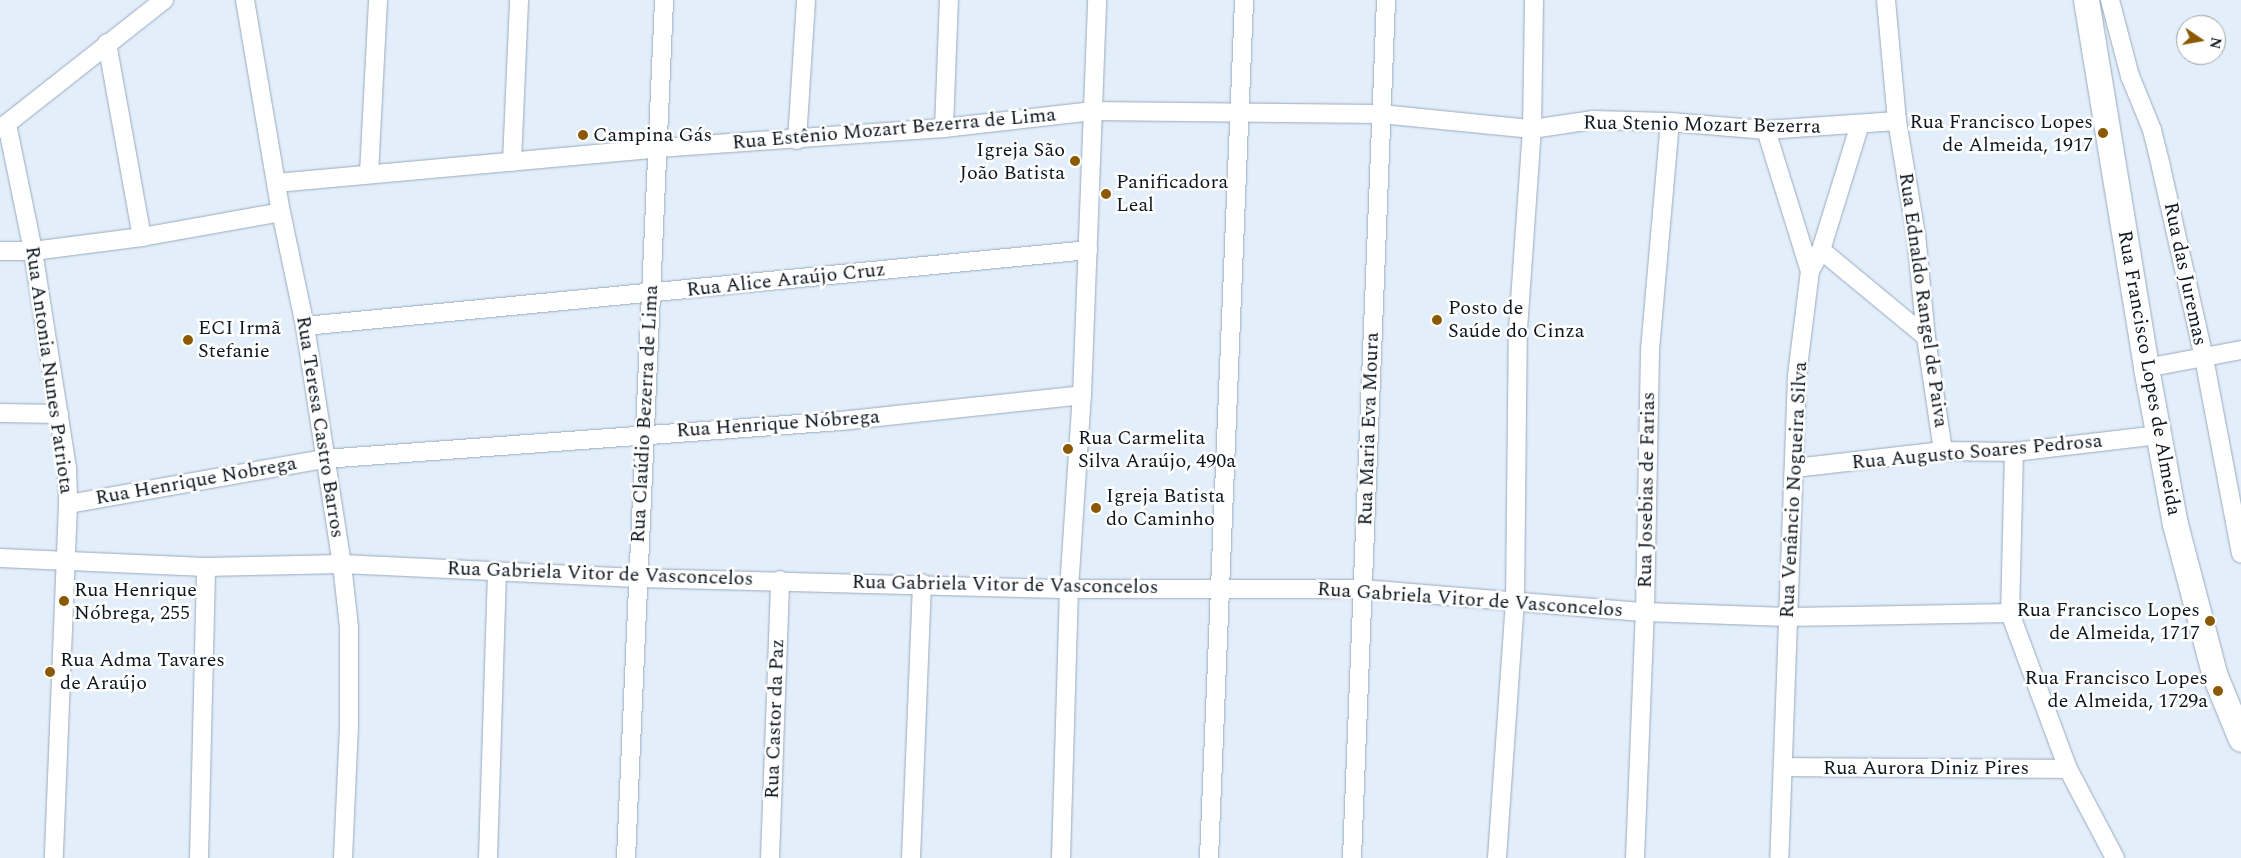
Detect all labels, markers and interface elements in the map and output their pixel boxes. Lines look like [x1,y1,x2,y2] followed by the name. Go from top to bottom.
[2176,15,2226,65] north arrow
[2204,35,2227,51] text: N
[731,103,1057,155] street label: Rua Estênio Mozart Bezerra de Lima
[1909,110,2093,157] place label: Rua Francisco Lopes de Almeida, 1917
[1583,111,1821,139] street label: Rua Stenio Mozart Bezerra
[593,123,712,147] place label: Campina Gás
[2097,127,2109,139] marker: Rua Francisco Lopes de Almeida, 1917
[577,129,589,141] marker: Campina Gás
[960,138,1065,185] place label: Igreja São João Batista
[1069,155,1081,167] marker: Igreja São João Batista
[1116,170,1228,217] place label: Panificadora Leal
[1893,171,1953,429] street label: Rua Ednaldo Rangel de Paiva
[1100,188,1112,200] marker: Panificadora Leal
[2158,200,2212,348] street label: Rua das Juremas
[2112,229,2186,517] street label: Rua Francisco Lopes de Almeida
[20,245,78,495] street label: Rua Antonia Nunes Patriota
[685,258,887,302] street label: Rua Alice Araújo Cruz
[626,284,664,544] street label: Rua Claúdio Bezerra de Lima
[1448,296,1585,343] place label: Posto de Saúde do Cinza
[1430,313,1444,327] marker: Posto de Saúde do Cinza
[291,314,349,540] street label: Rua Teresa Castro Barros
[198,316,281,363] place label: ECI Irmã Stefanie
[1354,332,1384,526] street label: Rua Maria Eva Moura
[182,334,194,346] marker: ECI Irmã Stefanie
[1775,361,1813,619] street label: Rua Venâncio Nogueira Silva
[1633,391,1661,589] street label: Rua Josebias de Farias
[675,405,881,443] street label: Rua Henrique Nóbrega
[1078,426,1236,473] place label: Rua Carmelita Silva Araújo, 490a
[1851,429,2103,475] street label: Rua Augusto Soares Pedrosa
[1062,443,1074,455] marker: Rua Carmelita Silva Araújo, 490a
[93,451,299,511] street label: Rua Henrique Nobrega
[1106,484,1225,531] place label: Igreja Batista do Caminho
[1090,502,1102,514] marker: Igreja Batista do Caminho
[446,557,754,591] street label: Rua Gabriela Vitor de Vasconcelos
[852,570,1158,600] street label: Rua Gabriela Vitor de Vasconcelos
[1316,577,1624,623] street label: Rua Gabriela Vitor de Vasconcelos
[74,578,197,625] place label: Rua Henrique Nóbrega, 255
[58,595,70,607] marker: Rua Henrique Nóbrega, 255
[2016,598,2200,645] place label: Rua Francisco Lopes de Almeida, 1717
[2204,615,2216,627] marker: Rua Francisco Lopes de Almeida, 1717
[760,638,790,800] street label: Rua Castor da Paz
[60,648,225,695] place label: Rua Adma Tavares de Araújo
[44,666,56,678] marker: Rua Adma Tavares de Araújo
[2024,667,2208,714] place label: Rua Francisco Lopes de Almeida, 1729a
[2212,685,2224,697] marker: Rua Francisco Lopes de Almeida, 1729a
[1823,756,2029,780] street label: Rua Aurora Diniz Pires

